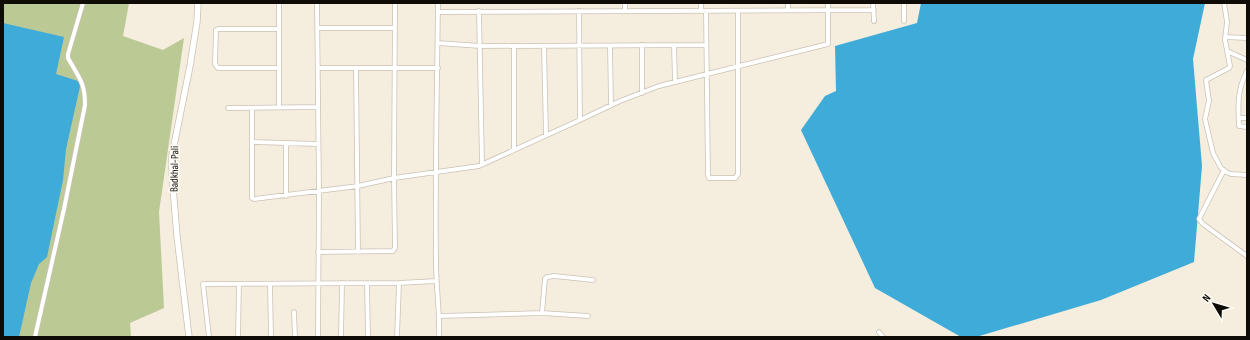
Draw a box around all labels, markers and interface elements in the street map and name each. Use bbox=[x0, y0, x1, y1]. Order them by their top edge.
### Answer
street label: Badkhal-Pali bbox=[168, 146, 181, 192]
north arrow bbox=[1194, 284, 1234, 324]
text: N bbox=[1200, 292, 1214, 304]

